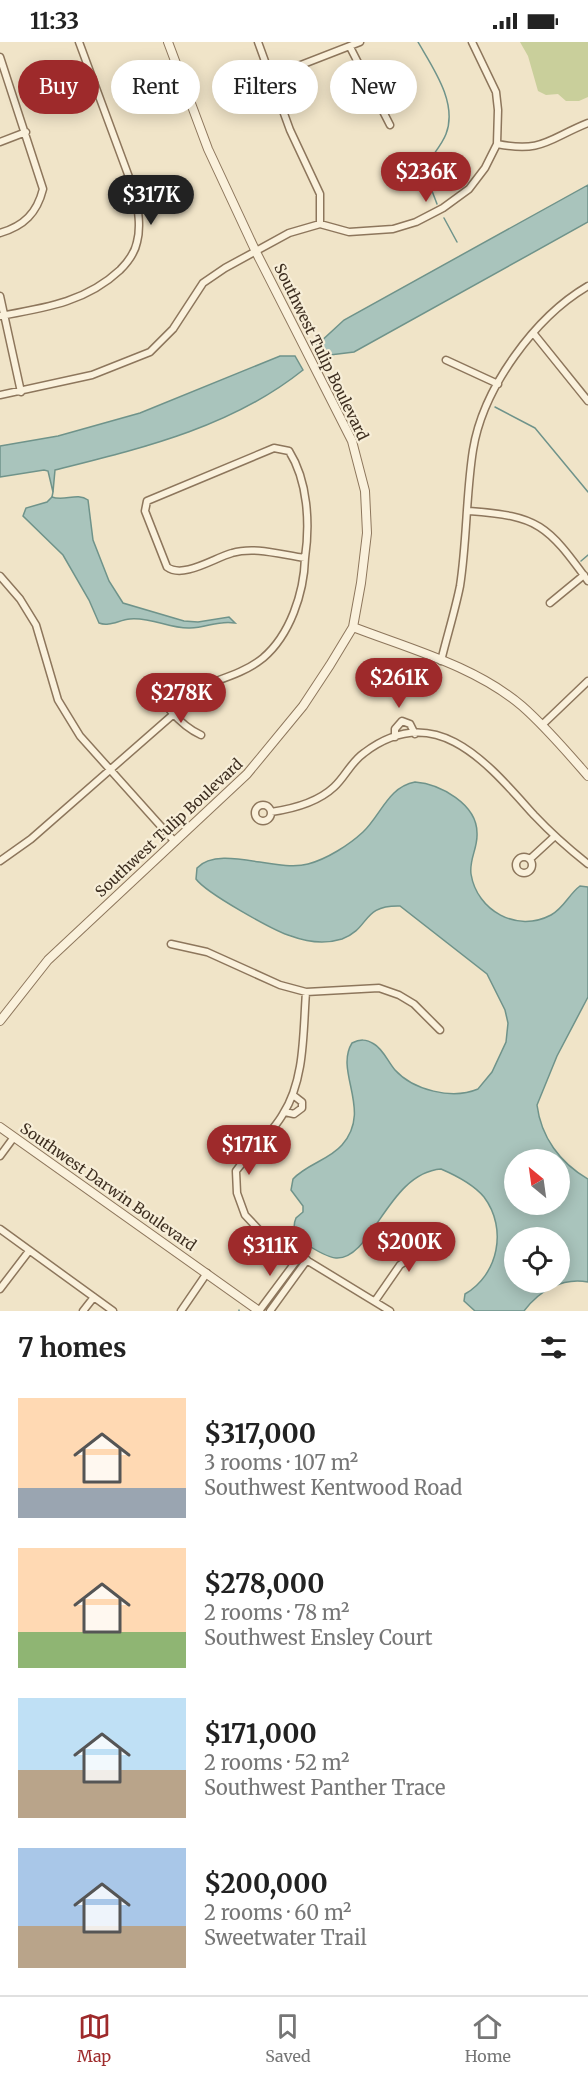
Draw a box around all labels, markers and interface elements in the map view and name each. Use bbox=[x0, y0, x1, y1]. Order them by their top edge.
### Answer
text: 11:33 bbox=[30, 7, 79, 35]
chip: Buy bbox=[18, 60, 99, 114]
chip: Rent bbox=[111, 60, 200, 114]
chip: Filters bbox=[212, 60, 318, 114]
chip: New bbox=[330, 60, 417, 114]
pin: $236K bbox=[384, 152, 468, 203]
text: $236K bbox=[395, 159, 457, 184]
pin: $317K bbox=[109, 175, 193, 226]
text: $317K bbox=[122, 182, 180, 207]
street label: Southwest Tulip Boulevard bbox=[270, 260, 373, 443]
pin: $261K bbox=[357, 658, 441, 709]
text: $261K bbox=[369, 665, 429, 690]
pin: $278K bbox=[139, 673, 223, 724]
text: $278K bbox=[150, 680, 212, 705]
street label: Southwest Tulip Boulevard bbox=[91, 754, 246, 901]
street label: Southwest Darwin Boulevard bbox=[17, 1118, 200, 1255]
pin: $171K bbox=[207, 1125, 291, 1176]
text: $171K bbox=[221, 1132, 277, 1157]
north arrow bbox=[504, 1149, 570, 1215]
map controls bbox=[504, 1149, 570, 1293]
pin: $200K bbox=[367, 1222, 451, 1273]
pin: $311K bbox=[228, 1226, 312, 1277]
button: locate bbox=[504, 1227, 570, 1293]
text: $200K bbox=[376, 1229, 442, 1254]
text: $311K bbox=[242, 1233, 298, 1258]
text: 7 homes bbox=[18, 1331, 126, 1364]
icon: filters bbox=[537, 1331, 570, 1364]
text: $317,000 bbox=[204, 1417, 316, 1450]
icon: home bbox=[66, 1422, 138, 1494]
text: 3 rooms · 107 m² bbox=[204, 1450, 358, 1475]
text: Southwest Kentwood Road bbox=[204, 1475, 462, 1500]
text: $278,000 bbox=[204, 1567, 324, 1600]
icon: home bbox=[66, 1572, 138, 1644]
text: 2 rooms · 78 m² bbox=[204, 1600, 349, 1625]
text: Southwest Ensley Court bbox=[204, 1625, 433, 1650]
text: $171,000 bbox=[204, 1717, 317, 1750]
icon: home bbox=[66, 1722, 138, 1794]
text: 2 rooms · 52 m² bbox=[204, 1750, 349, 1775]
text: Southwest Panther Trace bbox=[204, 1775, 445, 1800]
text: $200,000 bbox=[204, 1867, 328, 1900]
icon: home bbox=[66, 1872, 138, 1944]
text: 2 rooms · 60 m² bbox=[204, 1900, 351, 1925]
text: Sweetwater Trail bbox=[204, 1925, 367, 1950]
tab: Map bbox=[77, 2010, 111, 2066]
tab: Saved bbox=[265, 2010, 311, 2066]
tab: Home bbox=[465, 2010, 511, 2066]

